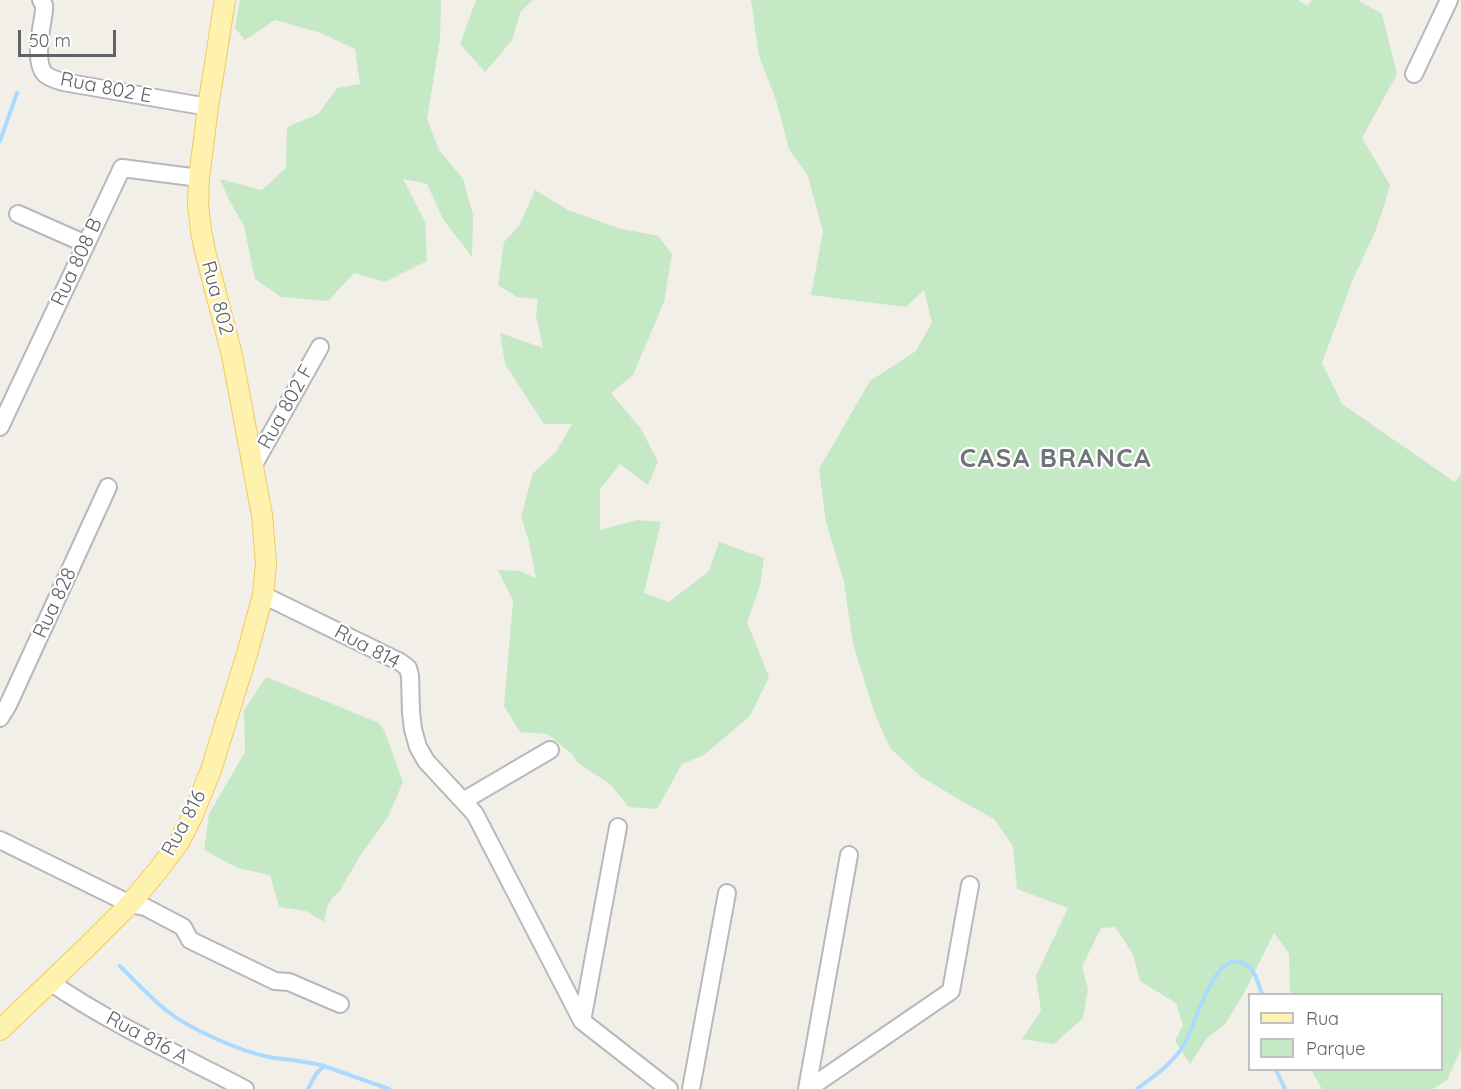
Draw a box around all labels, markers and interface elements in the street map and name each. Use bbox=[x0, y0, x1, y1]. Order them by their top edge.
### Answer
scale bar bbox=[21, 18, 118, 56]
text: 50 m bbox=[29, 29, 71, 52]
street label: Rua 802 E bbox=[58, 67, 154, 109]
street label: Rua 808 B bbox=[46, 214, 108, 310]
street label: Rua 802 bbox=[196, 258, 238, 338]
street label: Rua 802 F bbox=[253, 361, 319, 453]
district label: CASA BRANCA bbox=[960, 443, 1152, 475]
street label: Rua 828 bbox=[28, 564, 82, 642]
street label: Rua 814 bbox=[330, 620, 404, 674]
street label: Rua 816 bbox=[157, 786, 211, 860]
legend bbox=[1248, 993, 1443, 1071]
street label: Rua 816 A bbox=[102, 1006, 192, 1070]
text: Rua bbox=[1306, 1007, 1339, 1030]
text: Parque bbox=[1306, 1037, 1365, 1060]

